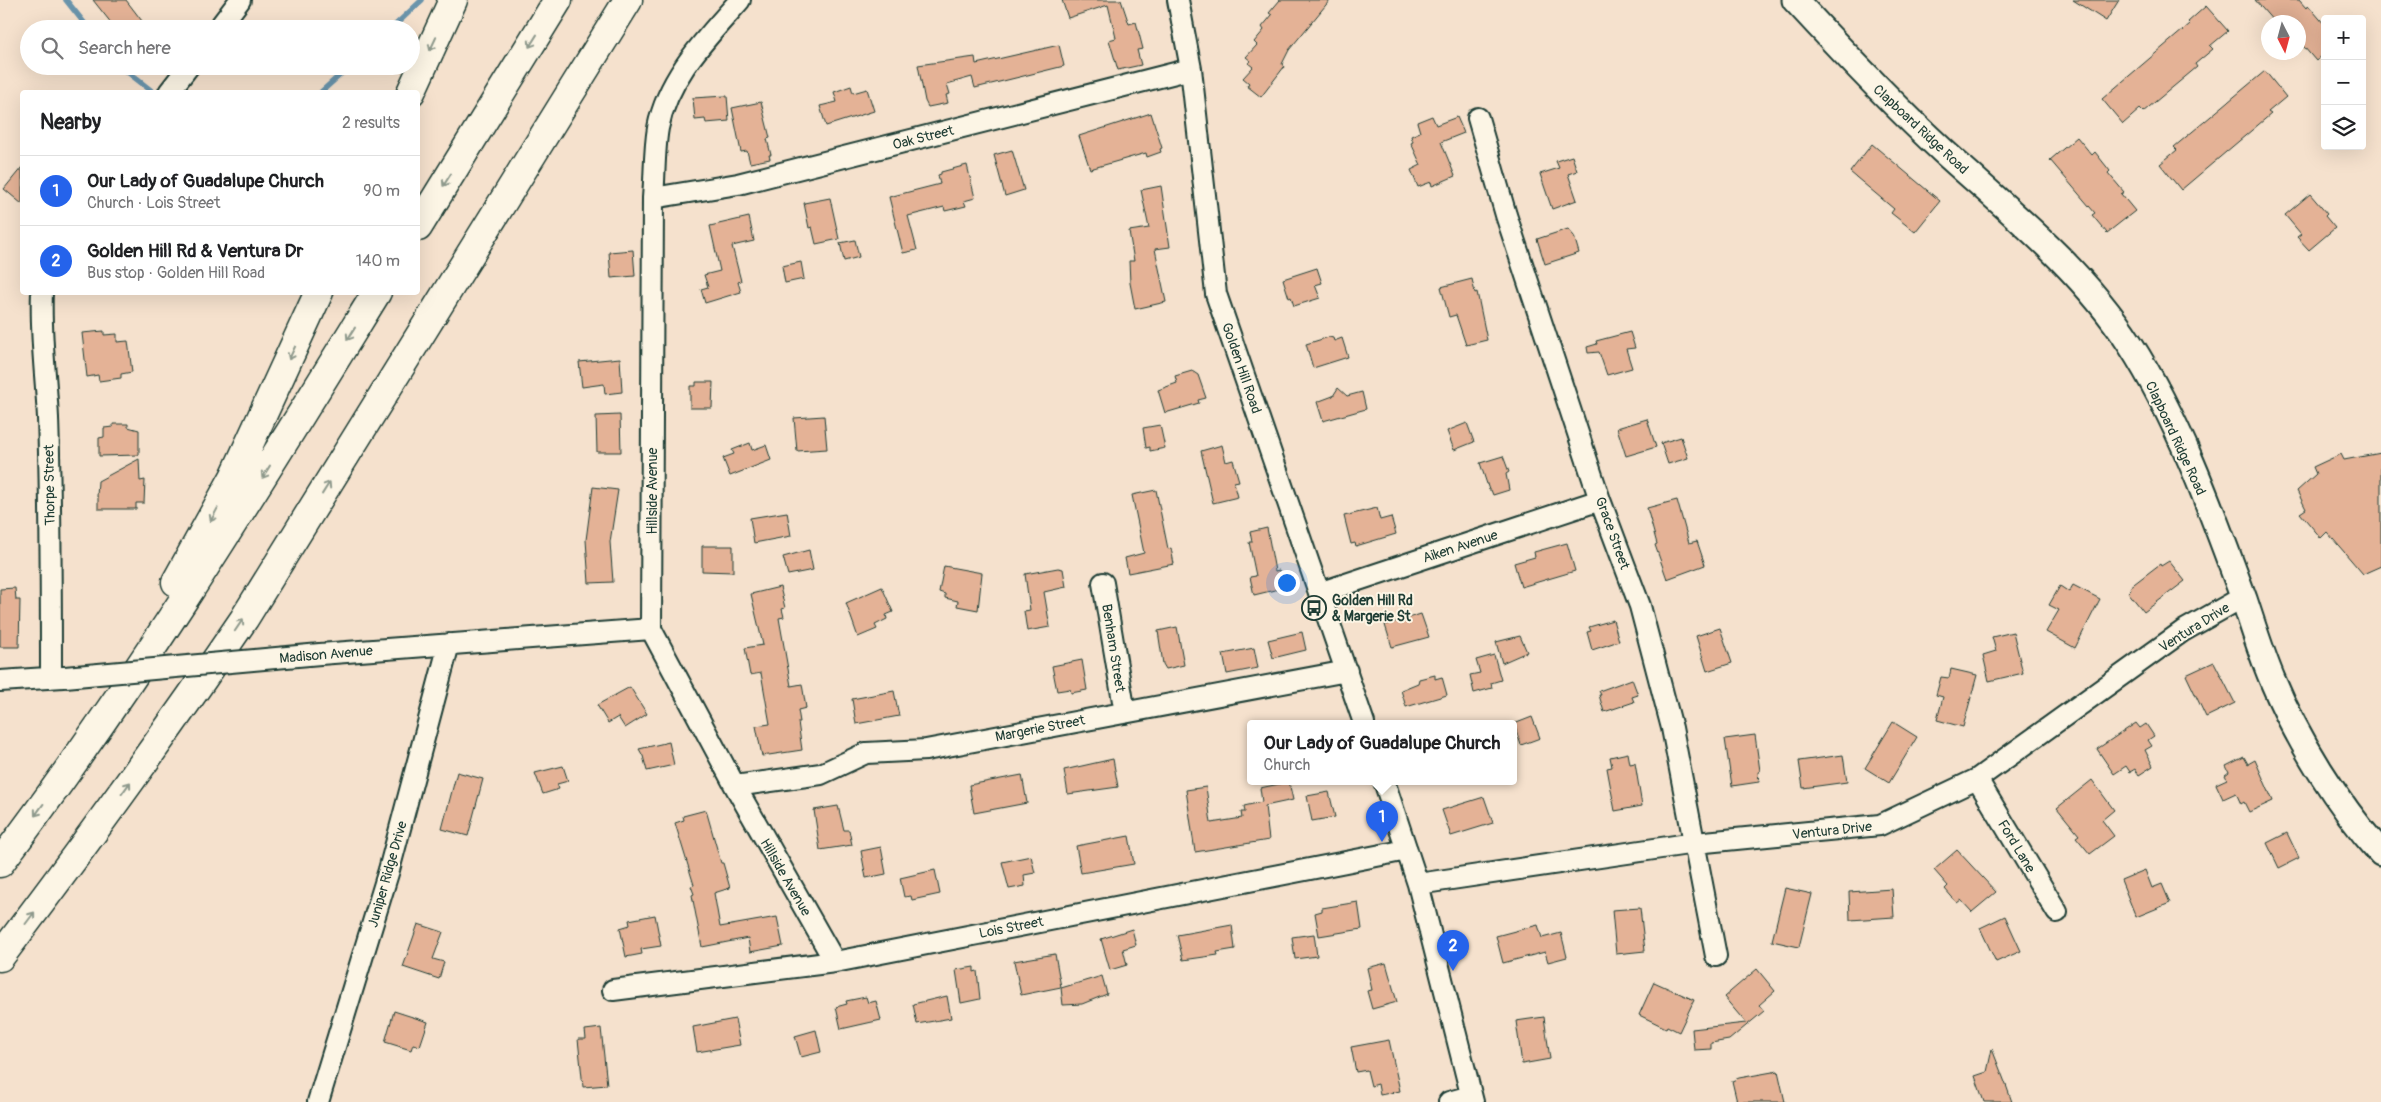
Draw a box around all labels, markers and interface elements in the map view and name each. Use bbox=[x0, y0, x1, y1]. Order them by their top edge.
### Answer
north arrow bbox=[2261, 15, 2306, 60]
map controls bbox=[2321, 15, 2366, 150]
button: + bbox=[2321, 15, 2366, 60]
search box bbox=[20, 20, 420, 75]
icon: search bbox=[38, 34, 66, 62]
one-way arrow bbox=[527, 34, 537, 48]
text: Search here bbox=[78, 36, 171, 60]
one-way arrow bbox=[427, 36, 437, 51]
button: − bbox=[2321, 60, 2366, 105]
street label: Clapboard Ridge Road bbox=[1870, 81, 1972, 178]
button: layers bbox=[2321, 105, 2366, 150]
text: Nearby bbox=[40, 109, 101, 136]
text: 2 results bbox=[342, 113, 400, 133]
street label: Oak Street bbox=[891, 122, 956, 153]
text: Our Lady of Guadalupe Church bbox=[87, 169, 324, 193]
one-way arrow bbox=[442, 172, 452, 186]
text: 1 bbox=[53, 181, 59, 201]
text: 90 m bbox=[363, 181, 400, 201]
text: Church · Lois Street bbox=[87, 193, 220, 213]
text: Golden Hill Rd & Ventura Dr bbox=[87, 239, 303, 263]
text: 2 bbox=[52, 251, 60, 271]
text: 140 m bbox=[356, 251, 400, 271]
text: Bus stop · Golden Hill Road bbox=[87, 263, 265, 283]
street label: Golden Hill Road bbox=[1218, 321, 1265, 416]
one-way arrow bbox=[346, 326, 356, 340]
one-way arrow bbox=[287, 345, 296, 360]
street label: Clapboard Ridge Road bbox=[2142, 378, 2209, 498]
street label: Thorpe Street bbox=[40, 444, 59, 526]
street label: Hillside Avenue bbox=[644, 448, 661, 534]
one-way arrow bbox=[260, 465, 271, 479]
one-way arrow bbox=[321, 482, 331, 496]
street label: Grace Street bbox=[1592, 495, 1634, 572]
one-way arrow bbox=[209, 507, 218, 522]
street label: Aiken Avenue bbox=[1420, 526, 1500, 567]
your location bbox=[1274, 570, 1300, 596]
place label: Golden Hill Rd & Margerie St bbox=[1332, 592, 1413, 625]
bus stop icon: Golden Hill Rd & Margerie St bbox=[1301, 595, 1327, 621]
street label: Ventura Drive bbox=[2156, 599, 2233, 656]
street label: Benham Street bbox=[1098, 603, 1129, 694]
one-way arrow bbox=[234, 619, 244, 633]
street label: Madison Avenue bbox=[279, 642, 373, 667]
street label: Margerie Street bbox=[994, 711, 1087, 746]
popup bbox=[1247, 720, 1517, 785]
text: Our Lady of Guadalupe Church bbox=[1264, 731, 1500, 755]
text: Church bbox=[1264, 755, 1310, 775]
one-way arrow bbox=[121, 782, 132, 795]
pin: 1 bbox=[1366, 801, 1398, 842]
one-way arrow bbox=[33, 803, 44, 816]
street label: Ford Lane bbox=[1994, 817, 2039, 876]
street label: Ventura Drive bbox=[1791, 818, 1873, 843]
street label: Juniper Ridge Drive bbox=[364, 819, 411, 929]
street label: Hillside Avenue bbox=[757, 835, 815, 919]
one-way arrow bbox=[24, 912, 35, 925]
street label: Lois Street bbox=[977, 913, 1045, 942]
pin: 2 bbox=[1437, 930, 1469, 971]

